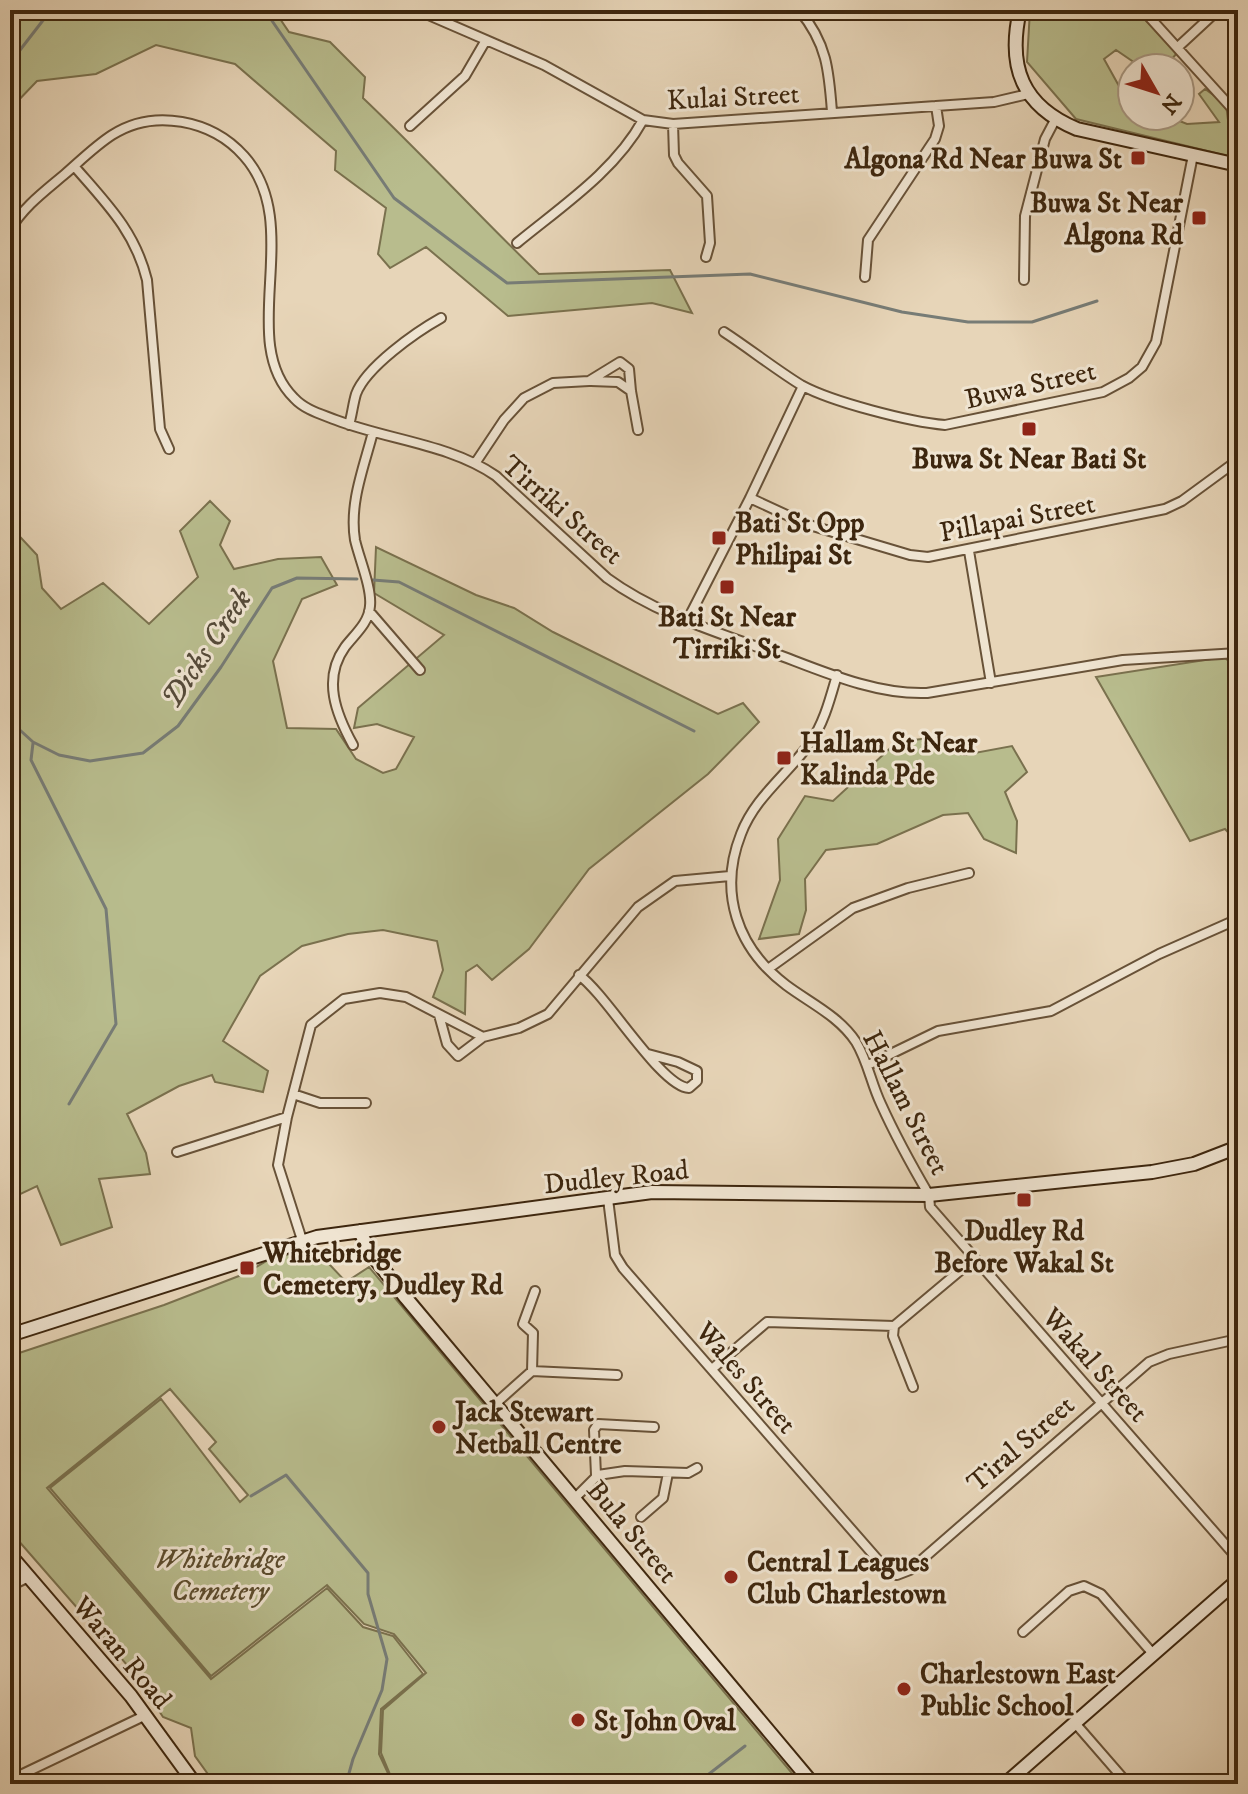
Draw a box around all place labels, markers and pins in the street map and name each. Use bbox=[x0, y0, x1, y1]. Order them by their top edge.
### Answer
place label: Algona Rd Near Buwa St bbox=[843, 142, 1122, 177]
marker: Algona Rd Near Buwa St bbox=[1129, 149, 1147, 167]
place label: Buwa St Near Algona Rd bbox=[1030, 186, 1184, 253]
marker: Buwa St Near Algona Rd bbox=[1190, 209, 1208, 227]
marker: Buwa St Near Bati St bbox=[1020, 420, 1038, 438]
place label: Buwa St Near Bati St bbox=[912, 442, 1146, 477]
place label: Bati St Opp Philipai St bbox=[735, 506, 864, 573]
marker: Bati St Opp Philipai St bbox=[710, 529, 728, 547]
marker: Bati St Near Tirriki St bbox=[718, 578, 736, 596]
place label: Bati St Near Tirriki St bbox=[658, 600, 796, 667]
place label: Hallam St Near Kalinda Pde bbox=[800, 726, 978, 793]
marker: Hallam St Near Kalinda Pde bbox=[775, 749, 793, 767]
marker: Dudley Rd Before Wakal St bbox=[1015, 1191, 1033, 1209]
place label: Dudley Rd Before Wakal St bbox=[934, 1214, 1114, 1281]
place label: Whitebridge Cemetery, Dudley Rd bbox=[262, 1236, 504, 1303]
marker: Whitebridge Cemetery, Dudley Rd bbox=[238, 1259, 256, 1277]
place label: Jack Stewart Netball Centre bbox=[452, 1395, 622, 1462]
marker: Jack Stewart Netball Centre bbox=[430, 1418, 448, 1436]
place label: Central Leagues Club Charlestown bbox=[747, 1545, 947, 1612]
marker: Central Leagues Club Charlestown bbox=[722, 1568, 740, 1586]
place label: Charlestown East Public School bbox=[920, 1657, 1116, 1724]
marker: Charlestown East Public School bbox=[895, 1680, 913, 1698]
place label: St John Oval bbox=[594, 1704, 736, 1739]
marker: St John Oval bbox=[569, 1711, 587, 1729]

